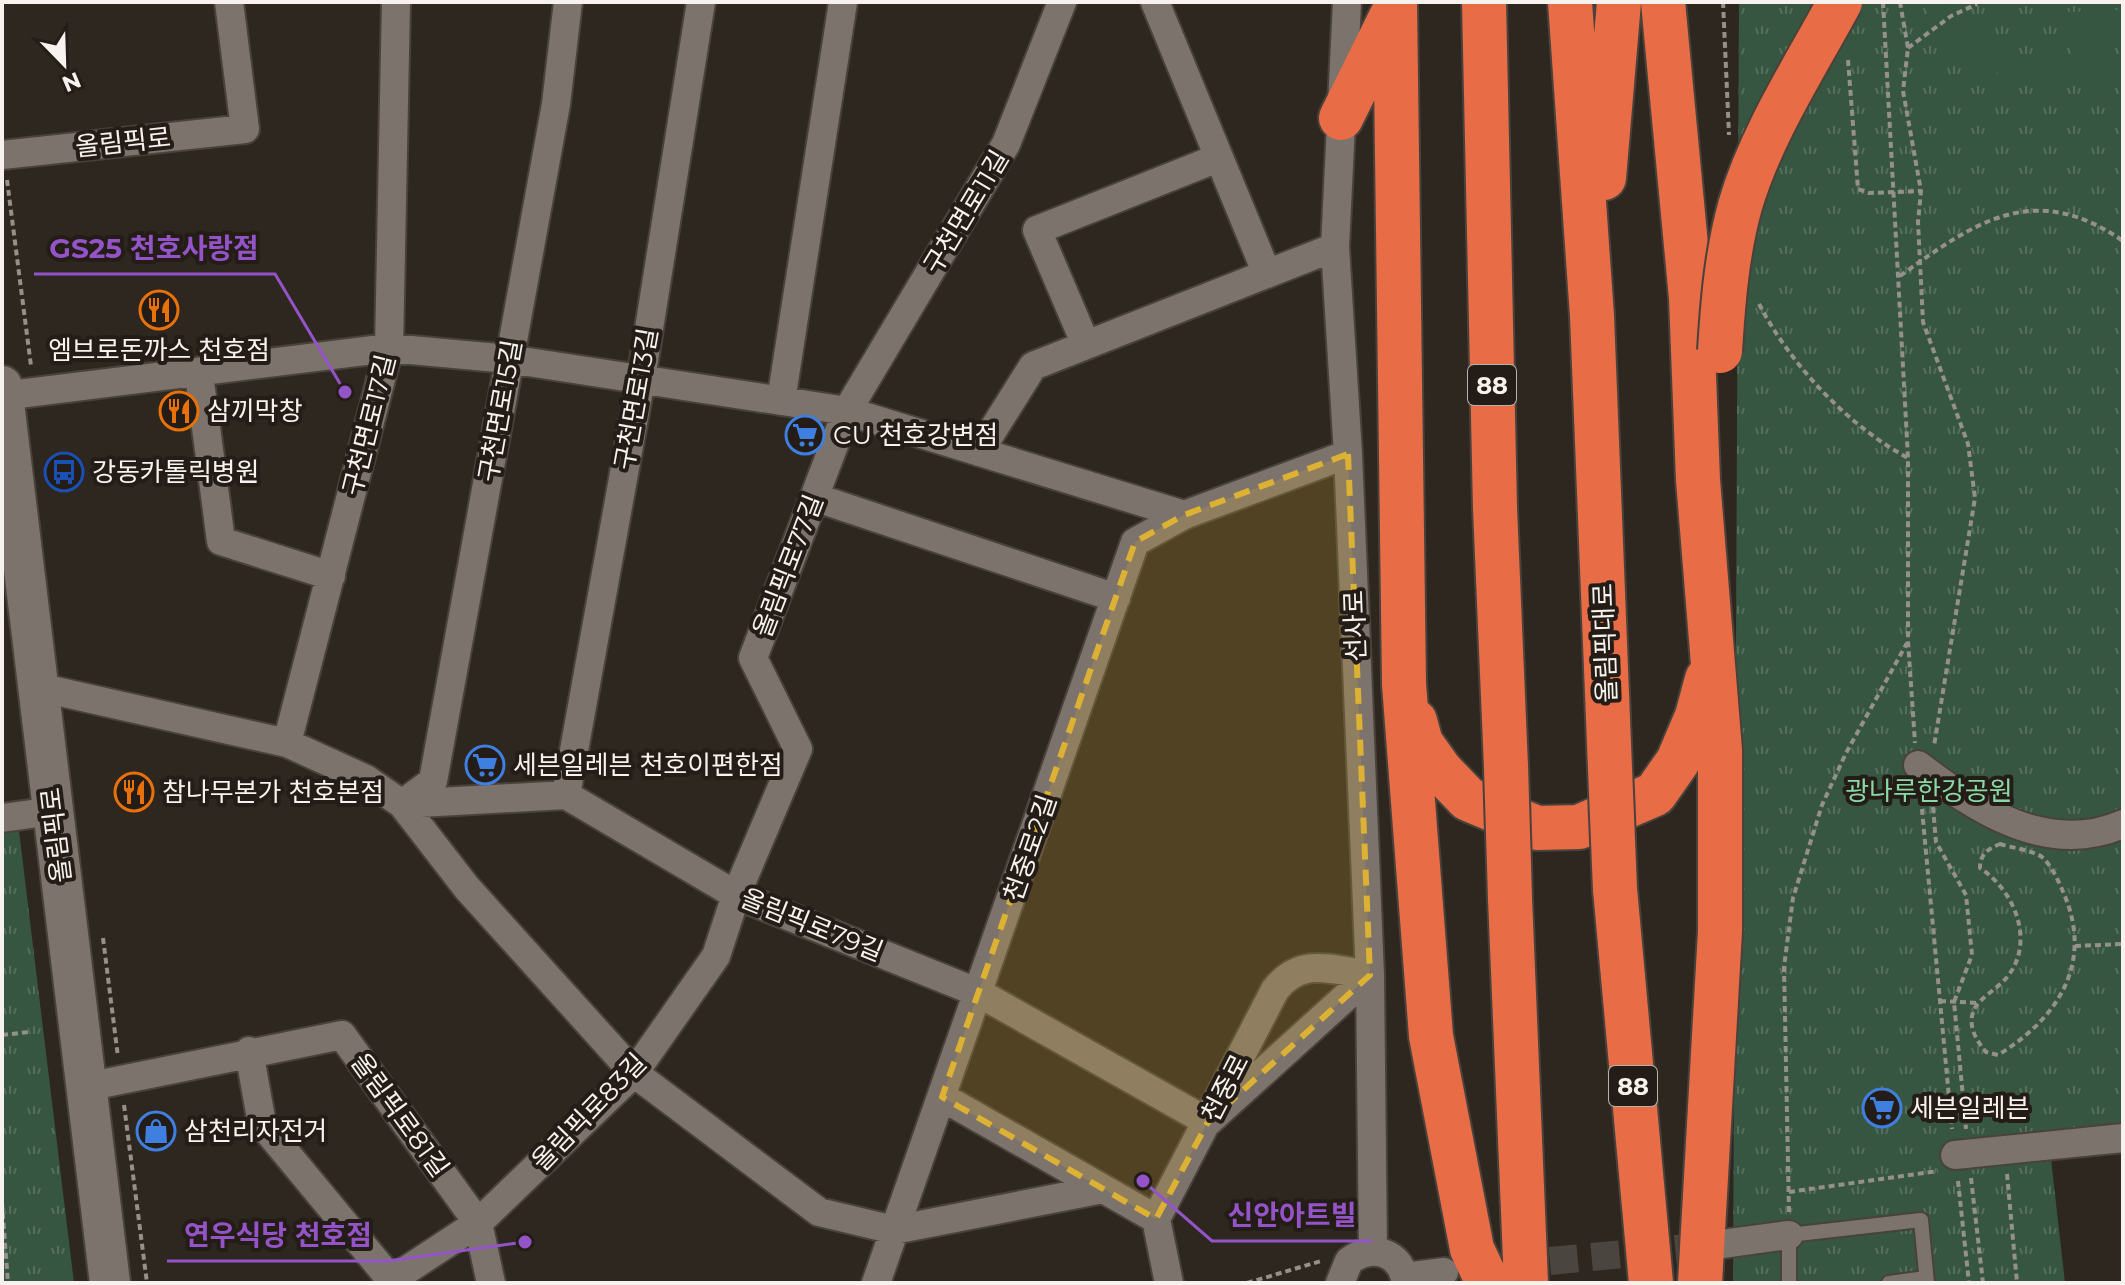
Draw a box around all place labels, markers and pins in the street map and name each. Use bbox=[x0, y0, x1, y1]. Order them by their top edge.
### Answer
callout: GS25 천호사랑점 bbox=[34, 222, 275, 274]
restaurant icon: 엠브로돈까스 천호점 bbox=[138, 289, 180, 331]
place label: 엠브로돈까스 천호점 bbox=[48, 334, 270, 366]
restaurant icon: 삼끼막창 bbox=[158, 390, 200, 432]
place label: 삼끼막창 bbox=[207, 395, 303, 427]
supermarket icon: CU 천호강변점 bbox=[784, 414, 826, 456]
place label: CU 천호강변점 bbox=[833, 419, 998, 451]
bus stop icon: 강동카톨릭병원 bbox=[43, 451, 85, 493]
place label: 강동카톨릭병원 bbox=[92, 456, 259, 488]
supermarket icon: 세븐일레븐 천호이편한점 bbox=[464, 744, 506, 786]
place label: 세븐일레븐 천호이편한점 bbox=[513, 749, 783, 781]
restaurant icon: 참나무본가 천호본점 bbox=[113, 771, 155, 813]
place label: 참나무본가 천호본점 bbox=[162, 776, 384, 808]
supermarket icon: 세븐일레븐 bbox=[1861, 1087, 1903, 1129]
place label: 세븐일레븐 bbox=[1910, 1092, 2030, 1124]
shop icon: 삼천리자전거 bbox=[135, 1110, 177, 1152]
place label: 삼천리자전거 bbox=[184, 1115, 328, 1147]
callout: 신안아트빌 bbox=[1212, 1189, 1372, 1241]
callout: 연우식당 천호점 bbox=[167, 1209, 388, 1261]

